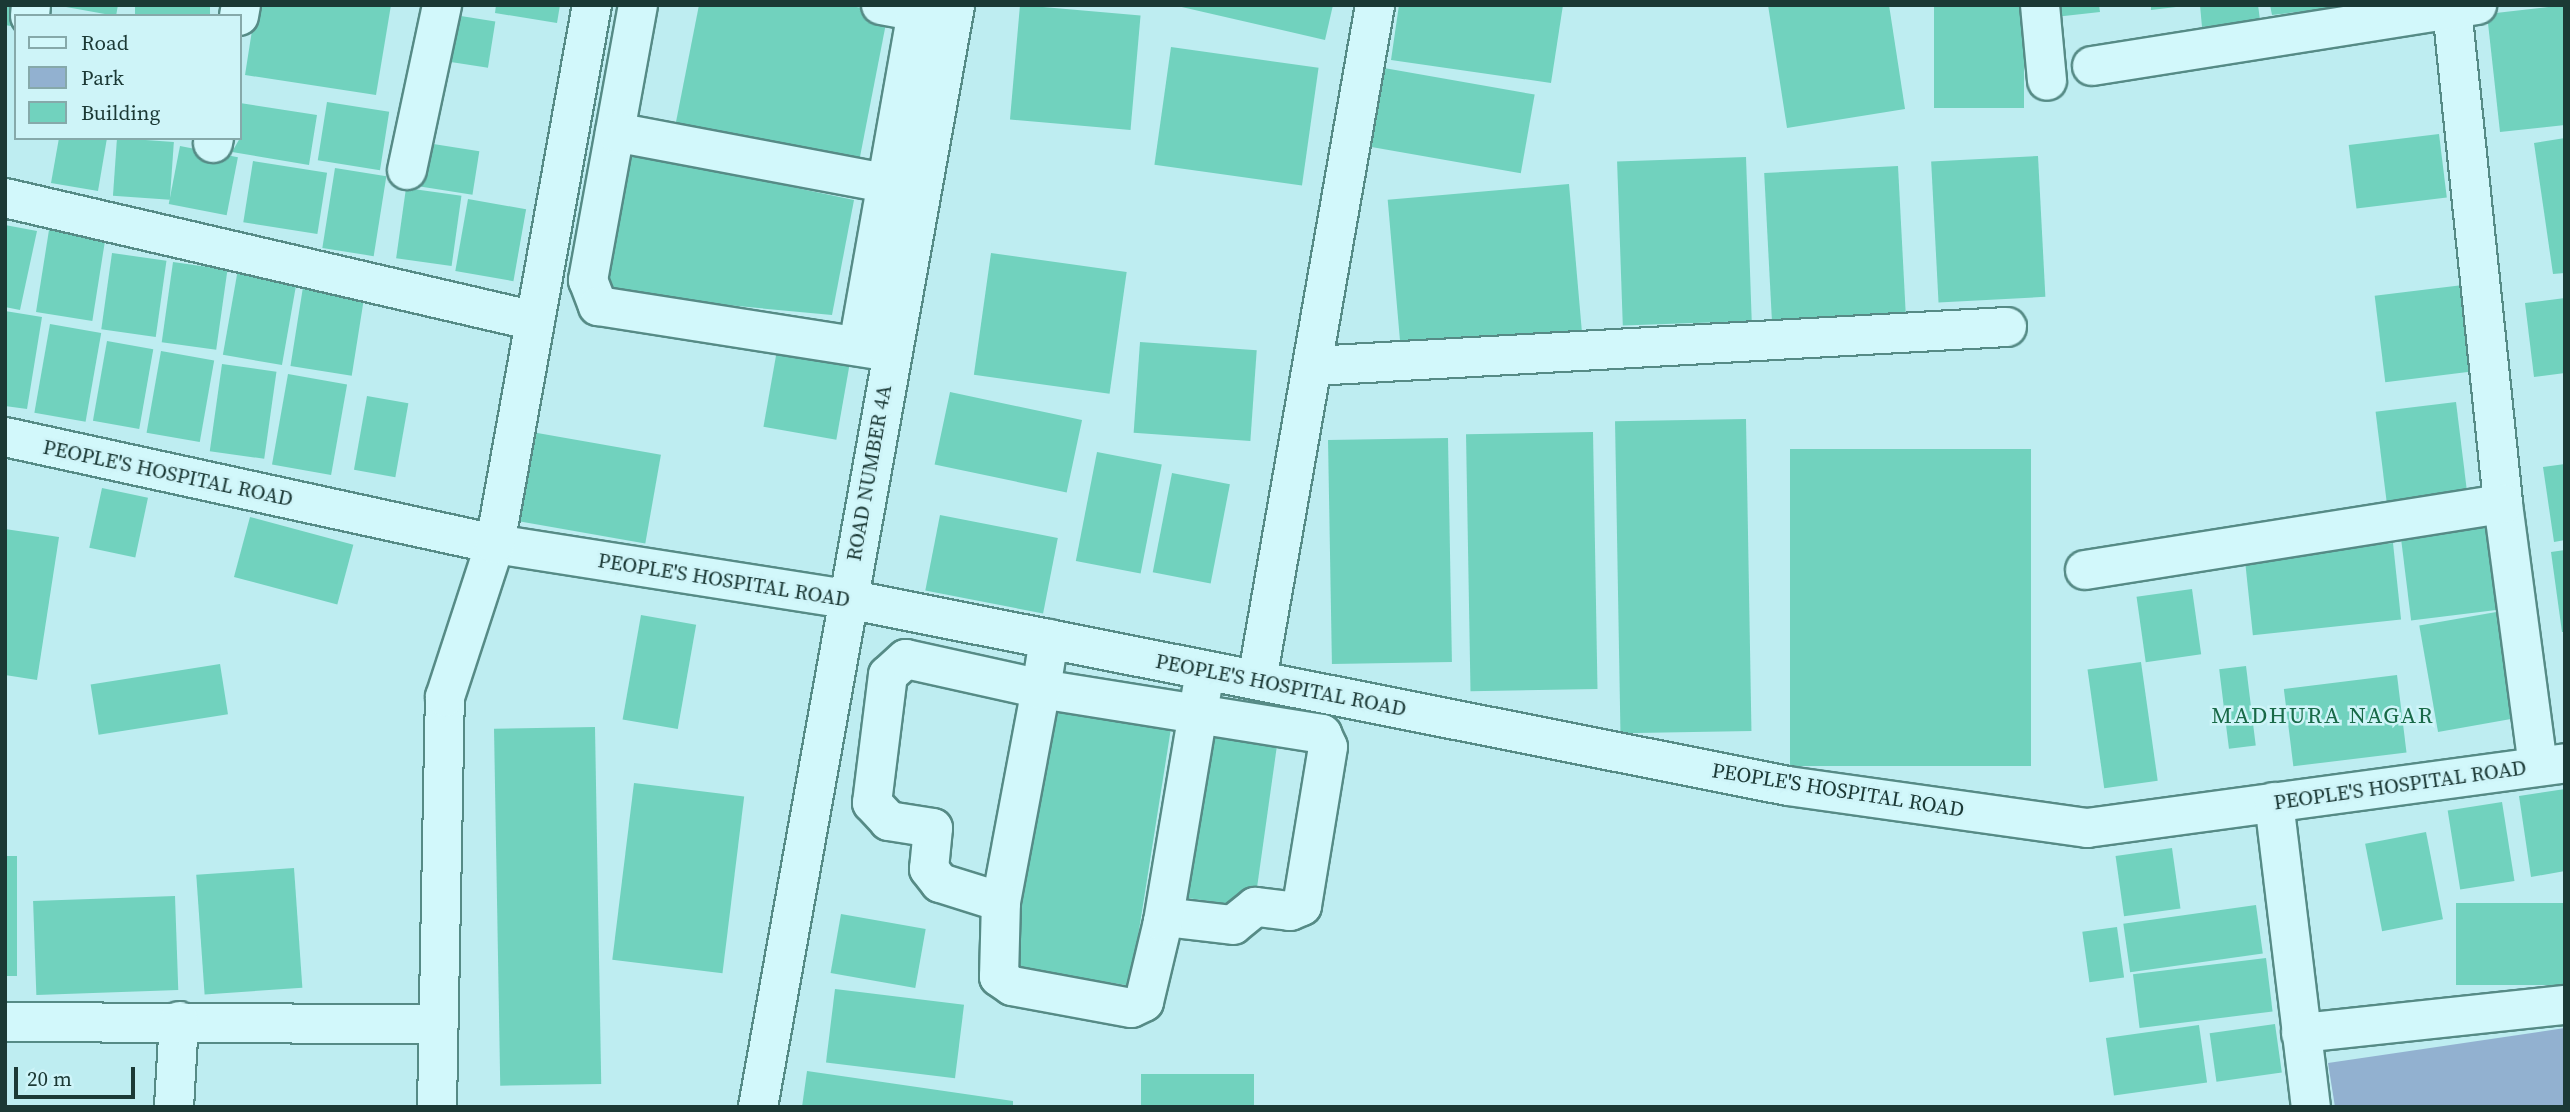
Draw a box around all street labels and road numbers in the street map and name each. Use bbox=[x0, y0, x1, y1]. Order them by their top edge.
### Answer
street label: ROAD NUMBER 4A bbox=[841, 383, 897, 563]
street label: PEOPLE'S HOSPITAL ROAD bbox=[41, 434, 295, 512]
street label: PEOPLE'S HOSPITAL ROAD bbox=[596, 548, 852, 612]
street label: PEOPLE'S HOSPITAL ROAD bbox=[1153, 648, 1409, 722]
street label: PEOPLE'S HOSPITAL ROAD bbox=[2272, 755, 2528, 815]
street label: PEOPLE'S HOSPITAL ROAD bbox=[1710, 758, 1966, 822]

